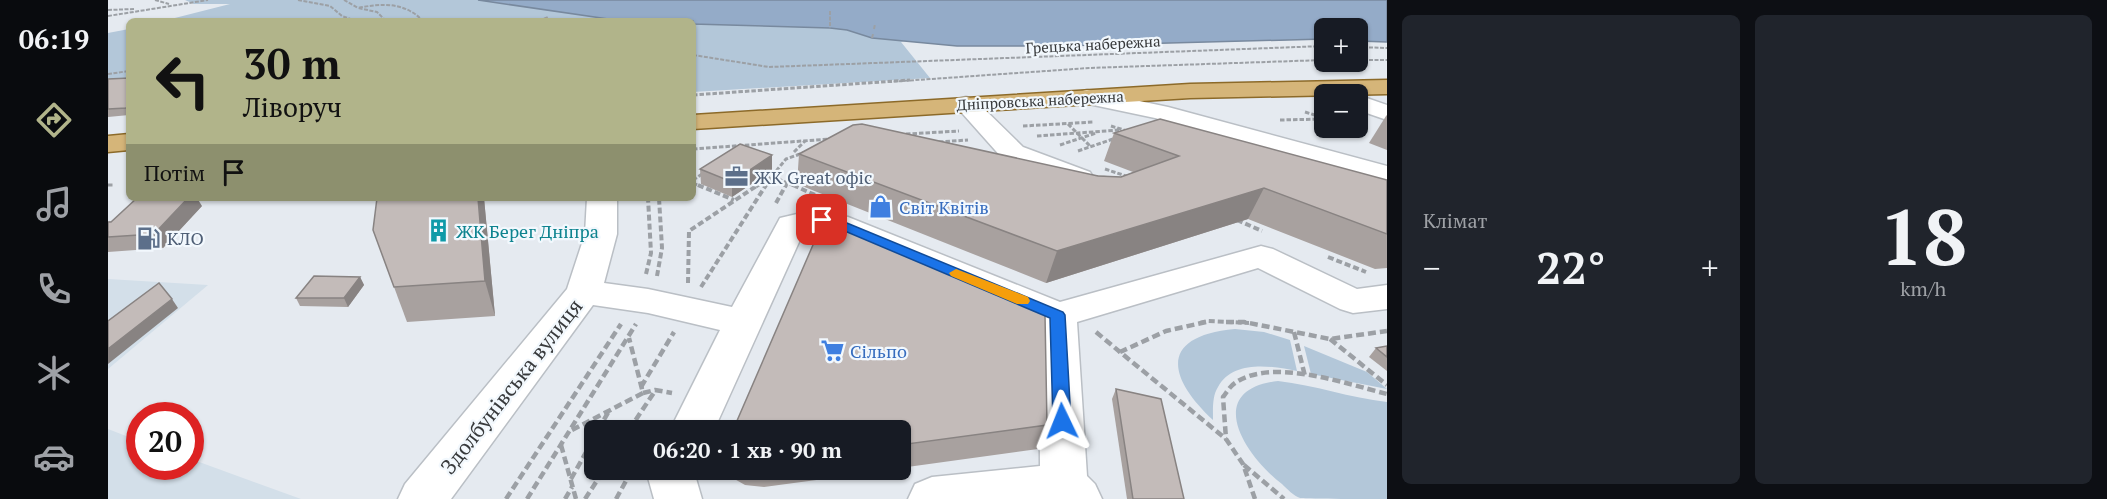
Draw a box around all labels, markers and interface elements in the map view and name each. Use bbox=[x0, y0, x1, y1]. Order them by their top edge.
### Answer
map controls bbox=[1314, 18, 1368, 138]
button: + bbox=[1314, 18, 1368, 72]
text: 06:19 bbox=[19, 21, 89, 57]
street label: Грецька набережна bbox=[1025, 30, 1161, 58]
text: 30 m bbox=[243, 35, 341, 91]
icon: left bbox=[144, 42, 222, 120]
button: − bbox=[1314, 84, 1368, 138]
street label: Дніпровська набережна bbox=[956, 86, 1125, 114]
text: Ліворуч bbox=[243, 89, 342, 125]
icon: directions bbox=[33, 99, 75, 141]
icon: arrive bbox=[217, 156, 250, 189]
text: Потім bbox=[144, 158, 205, 187]
office icon: ЖК Great офіс bbox=[723, 164, 749, 190]
place label: ЖК Great офіс bbox=[754, 165, 872, 189]
icon: music bbox=[33, 183, 75, 225]
text: 18 bbox=[1879, 184, 1967, 287]
pin bbox=[796, 194, 847, 245]
shop icon: Світ Квітів bbox=[868, 194, 894, 220]
place label: Світ Квітів bbox=[899, 195, 989, 219]
icon: arrive bbox=[805, 203, 838, 236]
text: Клімат bbox=[1423, 207, 1488, 234]
building icon: ЖК Берег Дніпра bbox=[425, 218, 451, 244]
place label: ЖК Берег Дніпра bbox=[456, 219, 599, 243]
fuel station icon: КЛО bbox=[136, 225, 162, 251]
place label: КЛО bbox=[167, 226, 204, 250]
text: 22° bbox=[1536, 237, 1605, 297]
text: − bbox=[1423, 246, 1441, 289]
text: + bbox=[1701, 246, 1719, 289]
icon: phone bbox=[33, 268, 75, 310]
text: km/h bbox=[1900, 275, 1946, 302]
street label: Здолбунівська вулиця bbox=[434, 293, 588, 479]
supermarket icon: Сільпо bbox=[819, 338, 845, 364]
place label: Сільпо bbox=[850, 339, 907, 363]
icon: climate bbox=[33, 352, 75, 394]
position arrow bbox=[1030, 389, 1094, 453]
speed limit sign: 20 bbox=[126, 402, 204, 480]
text: 06:20 · 1 хв · 90 m bbox=[653, 435, 842, 464]
icon: car bbox=[33, 436, 75, 478]

